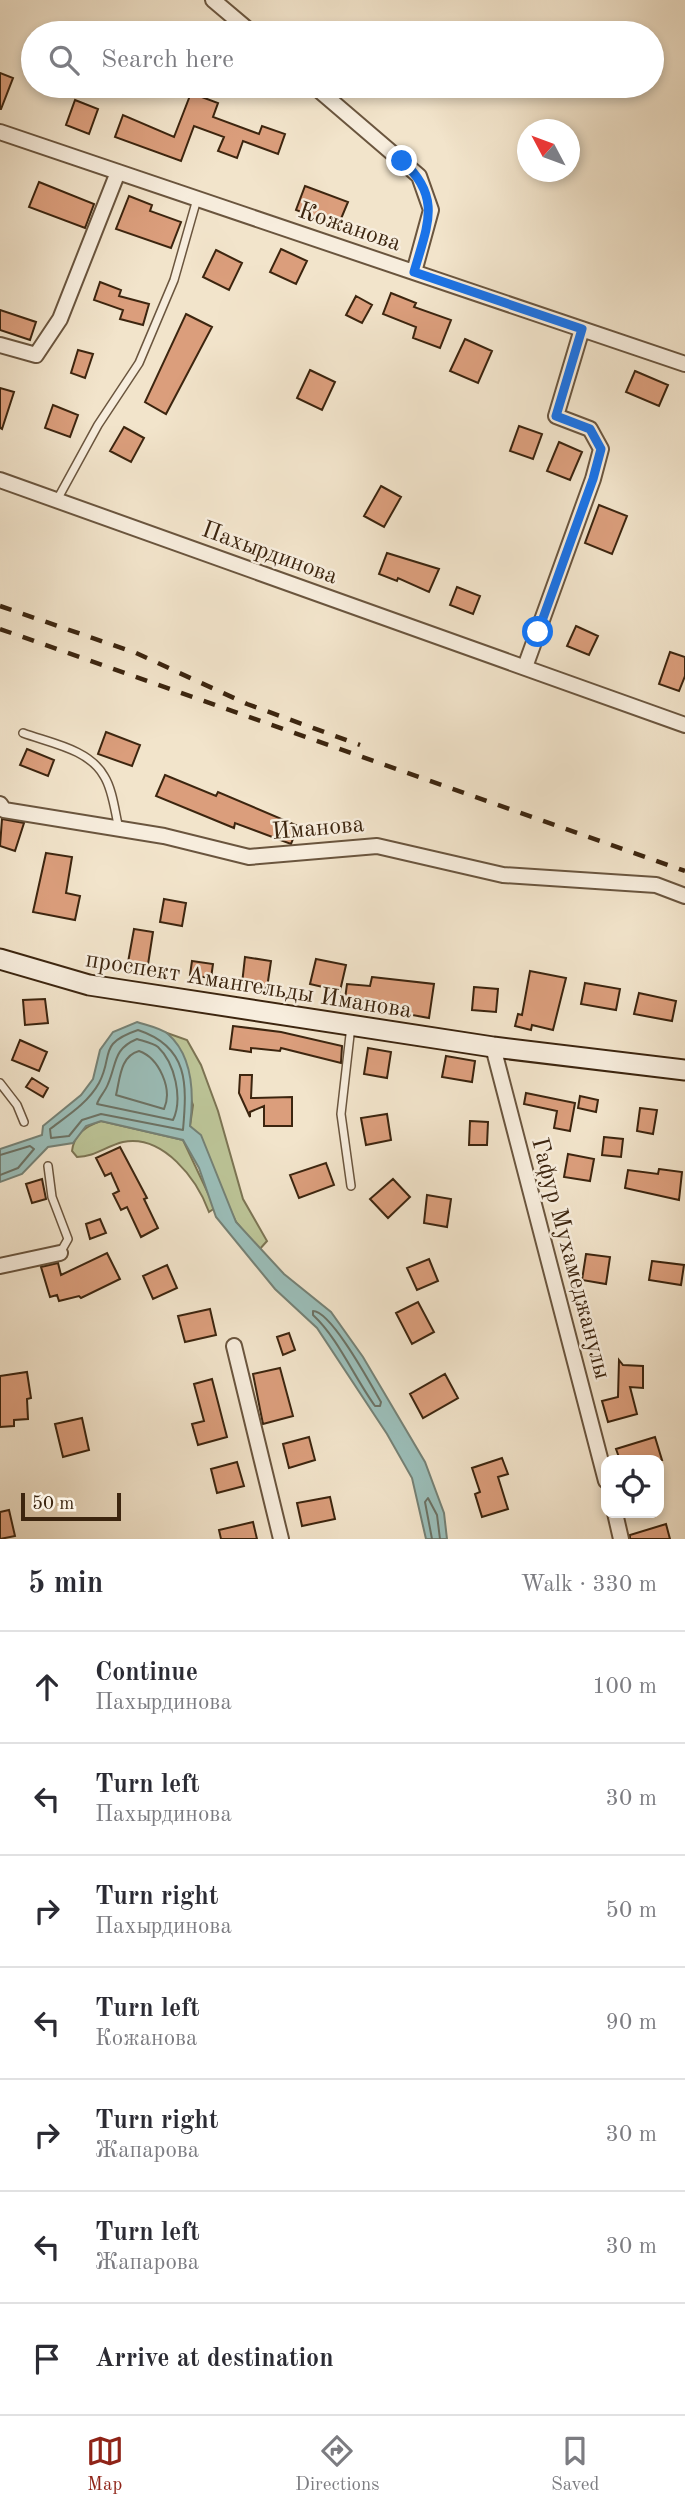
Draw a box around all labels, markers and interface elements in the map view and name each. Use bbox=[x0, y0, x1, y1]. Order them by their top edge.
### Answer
search box bbox=[21, 21, 664, 98]
icon: search bbox=[45, 41, 83, 79]
text: Search here bbox=[101, 47, 234, 73]
north arrow bbox=[517, 119, 580, 182]
route end bbox=[386, 145, 417, 176]
street label: Кожанова bbox=[295, 199, 404, 257]
street label: Пахырдинова bbox=[198, 518, 341, 590]
route start bbox=[522, 616, 553, 647]
street label: Иманова bbox=[271, 813, 365, 845]
street label: проспект Амангельды Иманова bbox=[84, 948, 414, 1024]
street label: Гафур Мухамеджанулы bbox=[526, 1135, 614, 1382]
map controls bbox=[601, 1455, 664, 1518]
button: locate bbox=[601, 1455, 664, 1518]
scale bar bbox=[21, 1490, 121, 1522]
text: 50 m bbox=[32, 1495, 74, 1514]
text: 5 min bbox=[28, 1569, 103, 1599]
text: Walk · 330 m bbox=[521, 1573, 657, 1596]
text: Continue bbox=[95, 1660, 198, 1686]
icon: ahead bbox=[28, 1668, 66, 1706]
text: 100 m bbox=[592, 1675, 657, 1698]
text: Пахырдинова bbox=[95, 1691, 232, 1714]
text: Turn left bbox=[95, 1772, 200, 1798]
icon: left bbox=[28, 1780, 66, 1818]
text: 30 m bbox=[606, 1787, 657, 1810]
text: Пахырдинова bbox=[95, 1803, 232, 1826]
text: Turn right bbox=[95, 1884, 218, 1910]
icon: right bbox=[28, 1892, 66, 1930]
text: 50 m bbox=[606, 1899, 657, 1922]
text: Пахырдинова bbox=[95, 1915, 232, 1938]
text: Turn left bbox=[95, 1996, 200, 2022]
icon: left bbox=[28, 2004, 66, 2042]
text: 90 m bbox=[606, 2011, 657, 2034]
text: Кожанова bbox=[95, 2027, 197, 2050]
text: Turn right bbox=[95, 2108, 218, 2134]
icon: right bbox=[28, 2116, 66, 2154]
text: 30 m bbox=[606, 2123, 657, 2146]
text: Жапарова bbox=[95, 2139, 199, 2162]
text: Turn left bbox=[95, 2220, 200, 2246]
icon: left bbox=[28, 2228, 66, 2266]
text: 30 m bbox=[606, 2235, 657, 2258]
text: Жапарова bbox=[95, 2251, 199, 2274]
icon: arrive bbox=[28, 2340, 66, 2378]
text: Arrive at destination bbox=[95, 2346, 334, 2372]
tab: Map bbox=[86, 2432, 124, 2497]
tab: Directions bbox=[295, 2432, 380, 2497]
tab: Saved bbox=[551, 2432, 599, 2497]

